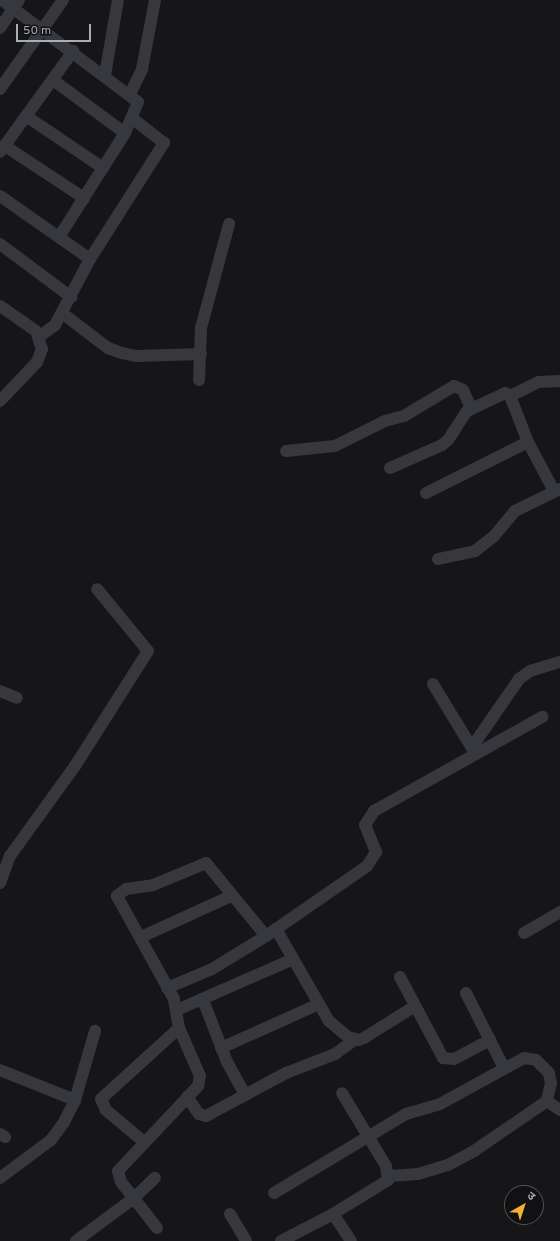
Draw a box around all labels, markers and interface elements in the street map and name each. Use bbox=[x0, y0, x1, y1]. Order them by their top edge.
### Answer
scale bar bbox=[18, 16, 93, 42]
text: 50 m bbox=[23, 23, 51, 39]
north arrow bbox=[504, 1185, 544, 1225]
text: उ bbox=[524, 1189, 538, 1204]

